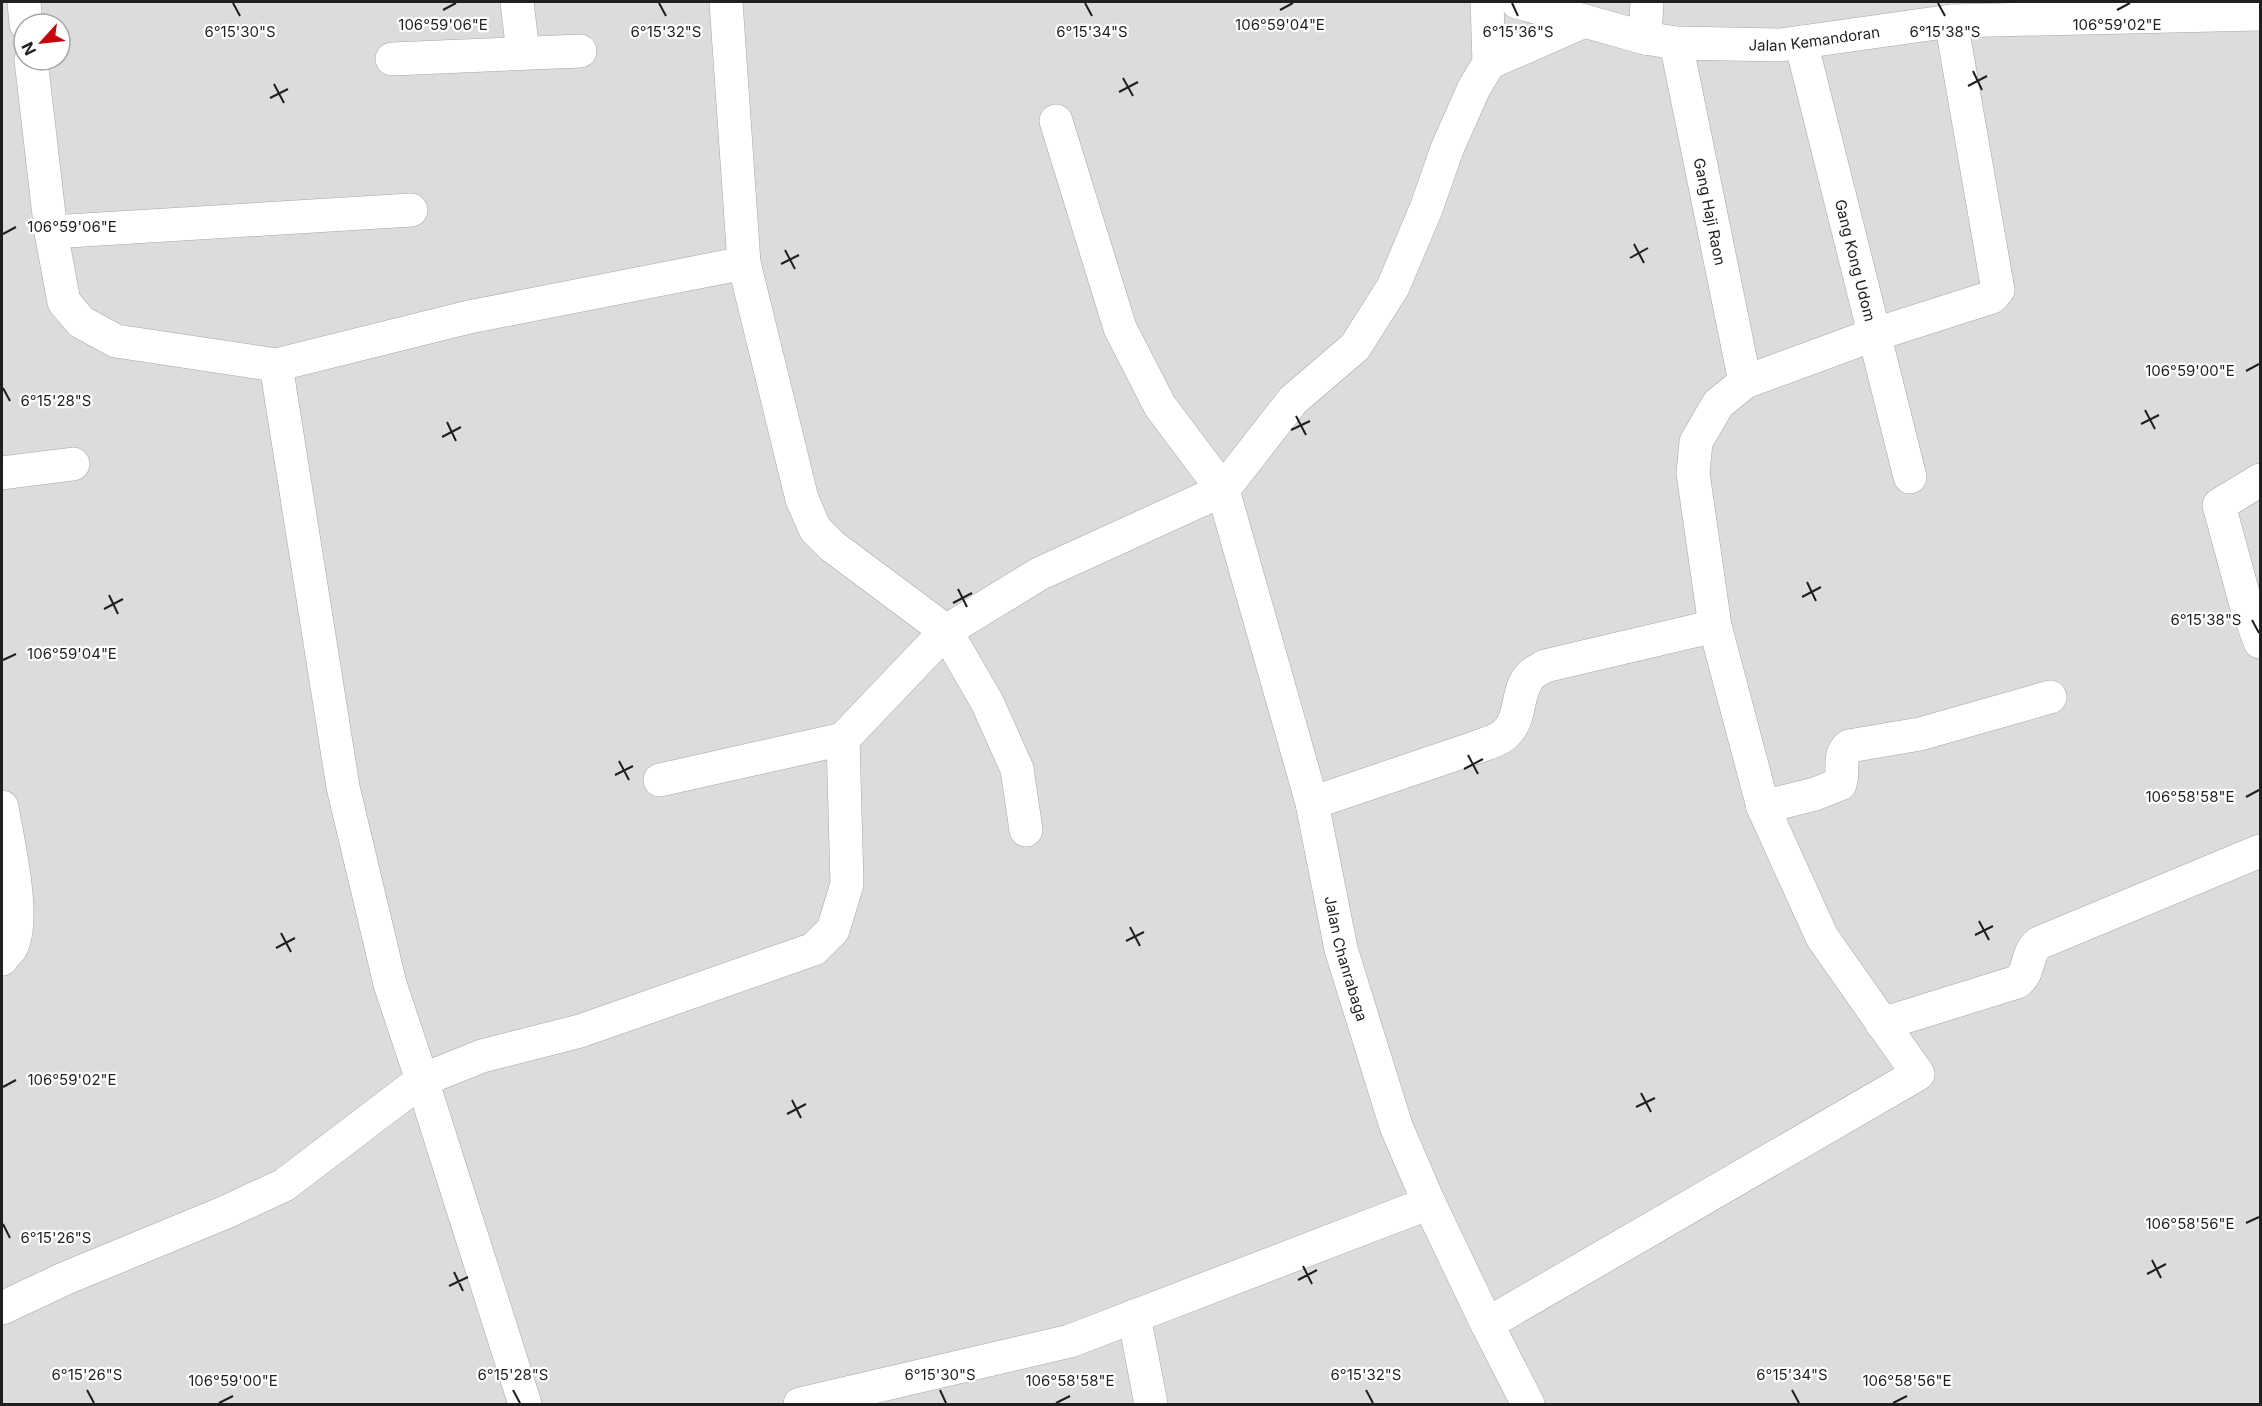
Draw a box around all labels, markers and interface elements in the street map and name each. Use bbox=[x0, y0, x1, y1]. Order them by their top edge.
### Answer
north arrow bbox=[12, 12, 72, 72]
text: 106°59'06"E bbox=[398, 15, 488, 34]
text: 106°59'04"E bbox=[1235, 15, 1325, 34]
text: 106°59'02"E bbox=[2072, 15, 2162, 34]
text: 6°15'30"S bbox=[204, 22, 276, 41]
text: 6°15'32"S bbox=[631, 22, 701, 41]
text: 6°15'34"S bbox=[1056, 22, 1128, 41]
text: 6°15'36"S bbox=[1482, 22, 1554, 41]
street label: Jalan Kemandoran bbox=[1748, 22, 1881, 55]
text: 6°15'38"S bbox=[1909, 22, 1981, 41]
text: N bbox=[17, 39, 40, 59]
street label: Gang Haji Raon bbox=[1690, 156, 1730, 267]
street label: Gang Kong Udom bbox=[1831, 197, 1880, 323]
text: 106°59'06"E bbox=[27, 217, 117, 236]
text: 106°59'00"E bbox=[2145, 361, 2235, 380]
text: 6°15'28"S bbox=[21, 391, 91, 410]
text: 6°15'38"S bbox=[2170, 610, 2242, 629]
text: 106°59'04"E bbox=[27, 644, 117, 663]
text: 106°58'58"E bbox=[2146, 787, 2235, 806]
street label: Jalan Chanrabaga bbox=[1321, 894, 1372, 1023]
text: 106°59'02"E bbox=[27, 1070, 117, 1089]
text: 106°58'56"E bbox=[2145, 1214, 2235, 1233]
text: 6°15'26"S bbox=[21, 1228, 91, 1247]
text: 6°15'26"S bbox=[52, 1365, 122, 1384]
text: 6°15'28"S bbox=[478, 1365, 548, 1384]
text: 6°15'30"S bbox=[904, 1365, 976, 1384]
text: 6°15'32"S bbox=[1331, 1365, 1401, 1384]
text: 6°15'34"S bbox=[1756, 1365, 1828, 1384]
text: 106°59'00"E bbox=[188, 1371, 278, 1390]
text: 106°58'58"E bbox=[1026, 1371, 1115, 1390]
text: 106°58'56"E bbox=[1862, 1371, 1952, 1390]

